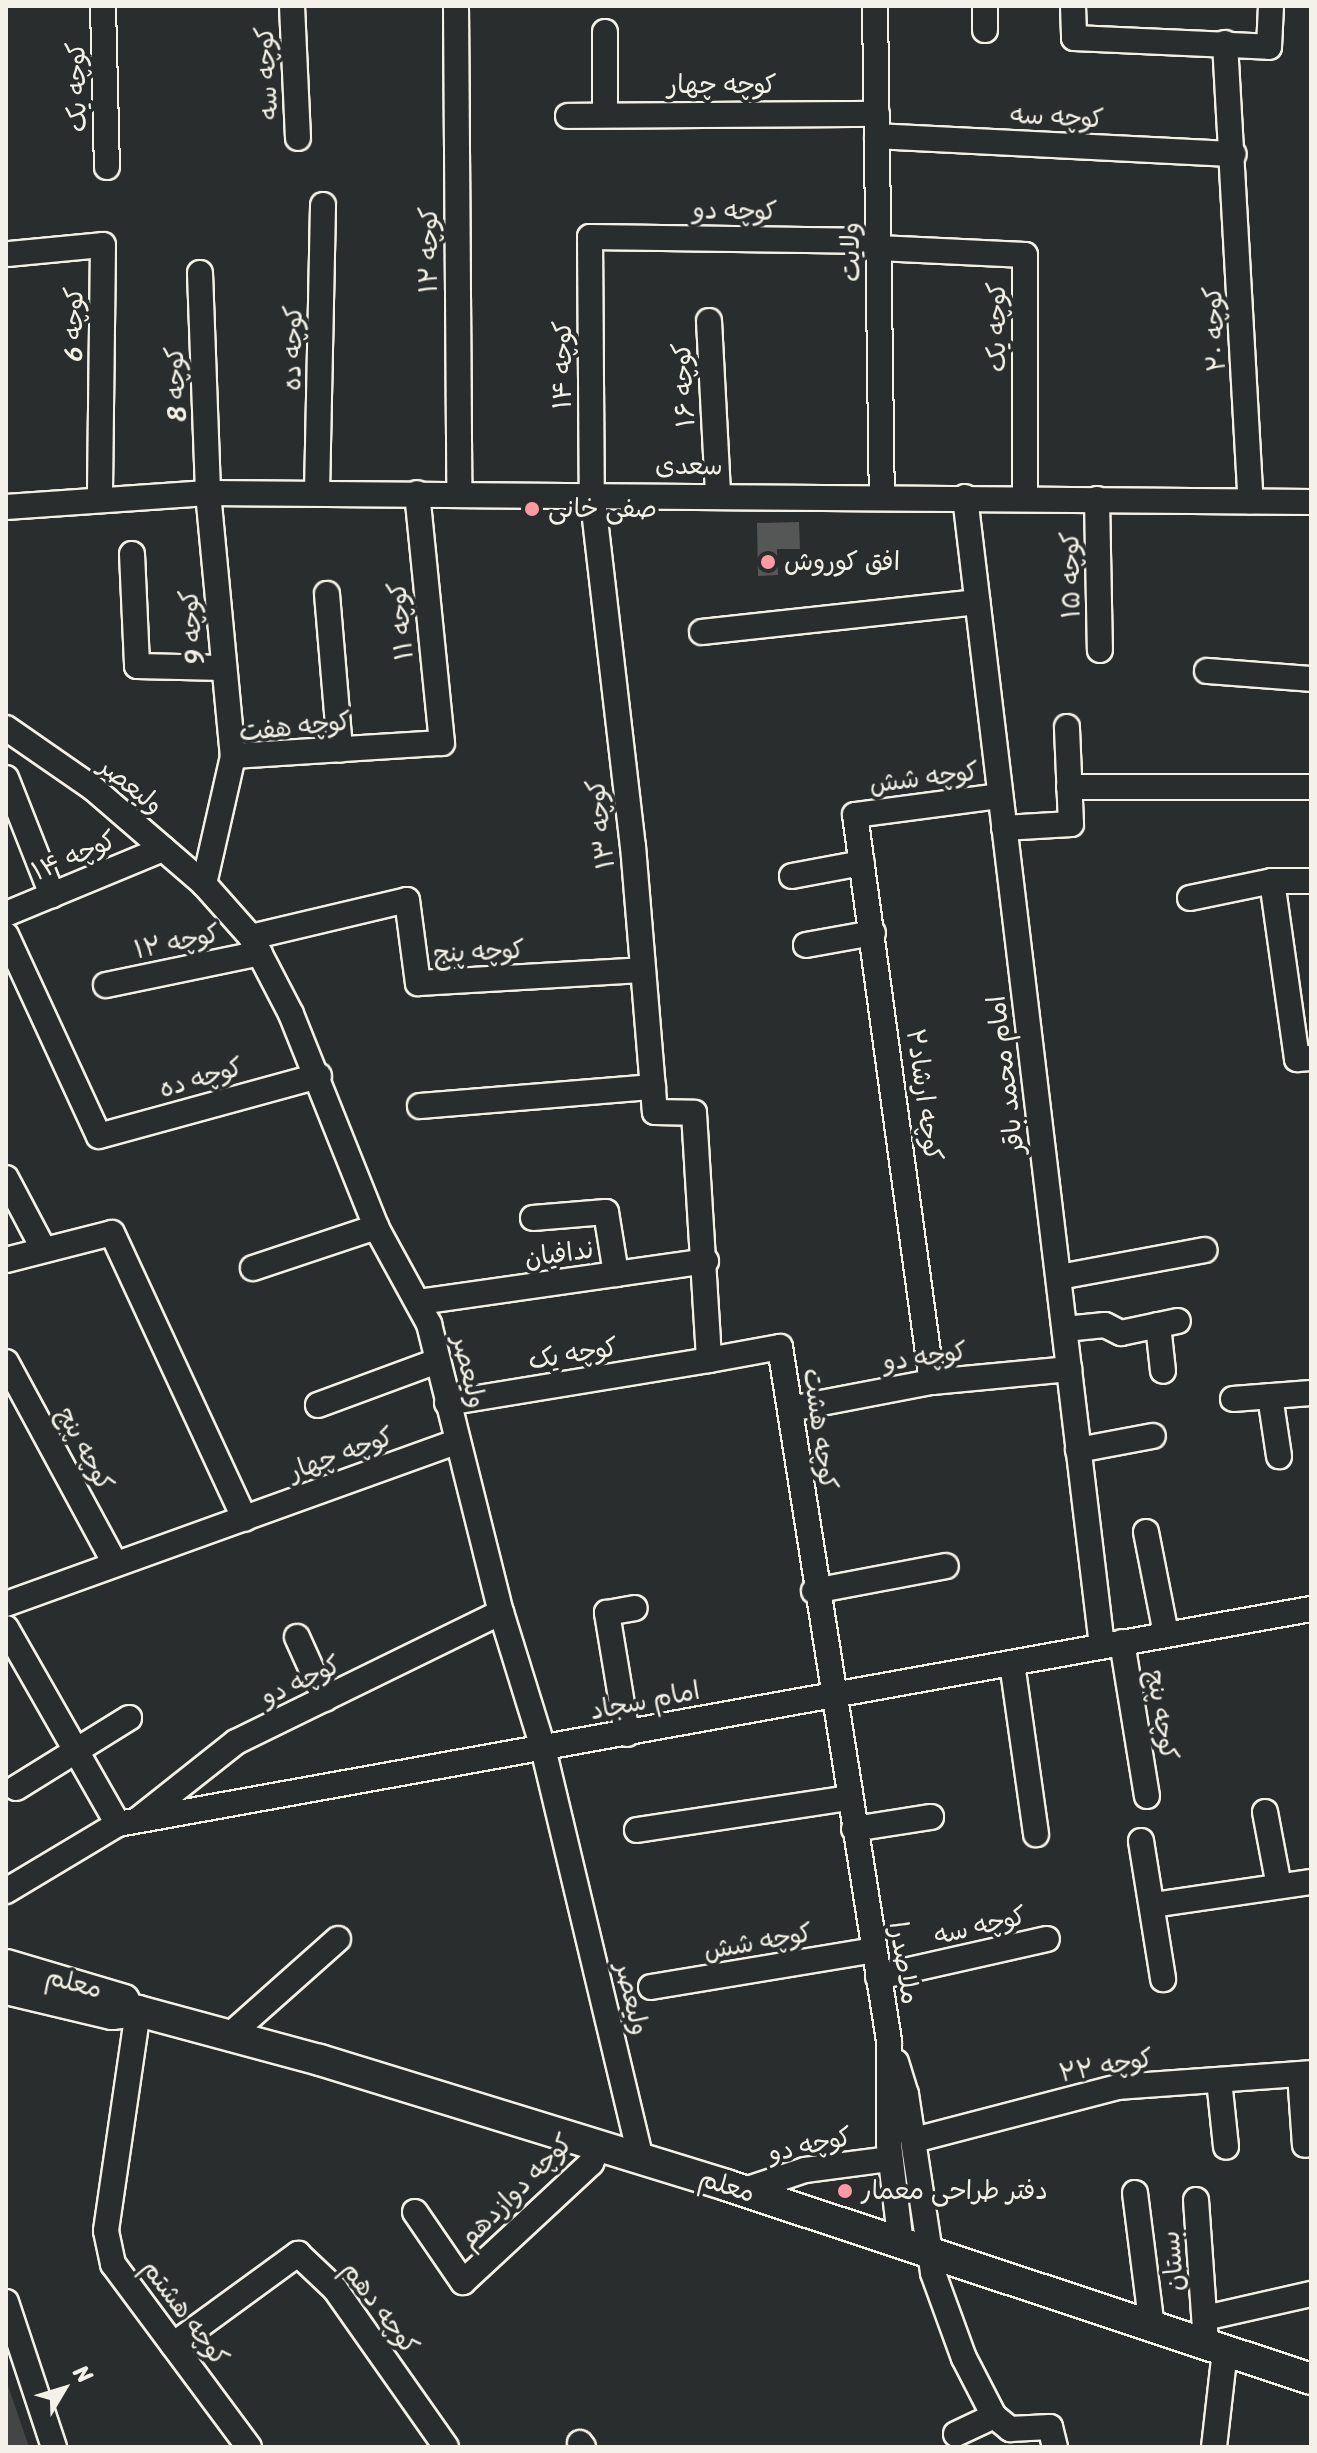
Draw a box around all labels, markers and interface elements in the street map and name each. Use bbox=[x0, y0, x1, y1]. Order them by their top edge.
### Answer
street label: کوچه سه bbox=[249, 25, 285, 121]
street label: کوچه یک bbox=[61, 42, 93, 132]
street label: کوچه چهار bbox=[667, 69, 777, 101]
street label: کوچه سه bbox=[1009, 99, 1105, 135]
street label: کوچه دو bbox=[693, 195, 777, 227]
street label: کوچه ۱۲ bbox=[413, 207, 445, 293]
street label: ولایت bbox=[835, 222, 867, 282]
street label: کوچه یک bbox=[981, 282, 1013, 372]
street label: کوچه ۲۰ bbox=[1197, 285, 1233, 373]
street label: کوچه 6 bbox=[58, 286, 90, 362]
street label: کوچه ده bbox=[277, 305, 309, 391]
street label: کوچه ۱۴ bbox=[547, 321, 579, 409]
street label: کوچه ۱۶ bbox=[666, 342, 702, 428]
street label: کوچه 8 bbox=[159, 346, 193, 422]
street label: سعدی bbox=[655, 450, 723, 482]
place label: صفی خانی bbox=[548, 493, 657, 525]
marker: صفی خانی bbox=[523, 500, 541, 518]
street label: کوچه ۱۵ bbox=[1055, 531, 1087, 619]
place label: افق کوروش bbox=[784, 546, 900, 578]
marker: افق کوروش bbox=[759, 553, 777, 571]
street label: کوچه ۱۱ bbox=[381, 580, 421, 662]
street label: کوچه 9 bbox=[173, 588, 211, 666]
street label: کوچه هفت bbox=[238, 706, 352, 748]
street label: ولیعصر bbox=[93, 751, 169, 821]
street label: کوچه شش bbox=[868, 756, 980, 800]
street label: کوچه ۱۳ bbox=[580, 777, 622, 871]
street label: کوچه ۱۴ bbox=[27, 824, 121, 888]
street label: کوچه ۱۲ bbox=[131, 918, 223, 966]
street label: کوچه پنج bbox=[433, 934, 525, 970]
street label: امام محمد باقر bbox=[981, 994, 1031, 1156]
street label: کوچه ارشاد۲ bbox=[899, 1027, 949, 1163]
street label: کوچه ده bbox=[156, 1051, 246, 1105]
street label: ندافیان bbox=[522, 1234, 596, 1274]
street label: کوچه یک bbox=[526, 1332, 620, 1376]
street label: ولیعصر bbox=[446, 1333, 492, 1411]
street label: کوچه دو bbox=[881, 1336, 969, 1378]
street label: کوچه هشت bbox=[796, 1366, 844, 1492]
street label: کوچه پنج bbox=[50, 1401, 120, 1497]
street label: کوچه چهار bbox=[284, 1421, 398, 1487]
street label: کوچه دو bbox=[256, 1649, 346, 1713]
street label: کوچه پنج bbox=[1139, 1668, 1185, 1762]
street label: امام سجاد bbox=[587, 1675, 703, 1727]
street label: کوچه سه bbox=[931, 1900, 1029, 1952]
street label: کوچه شش bbox=[701, 1917, 815, 1967]
street label: ملاصدرا bbox=[882, 1919, 926, 2007]
street label: ولیعصر bbox=[609, 1960, 655, 2038]
street label: معلم bbox=[42, 1961, 106, 2005]
street label: کوچه ۲۲ bbox=[1057, 2042, 1155, 2090]
street label: کوچه دو bbox=[766, 2121, 854, 2169]
street label: کوچه دوازدهم bbox=[453, 2128, 579, 2254]
street label: معلم bbox=[695, 2162, 759, 2210]
place label: دفتر طراحی معمار bbox=[861, 2175, 1048, 2207]
marker: دفتر طراحی معمار bbox=[836, 2182, 854, 2200]
street label: بستان bbox=[1155, 2229, 1191, 2293]
street label: کوچه هشتم bbox=[135, 2253, 235, 2373]
street label: کوچه دهم bbox=[335, 2255, 425, 2361]
north arrow bbox=[24, 2349, 104, 2429]
text: N bbox=[63, 2356, 103, 2392]

